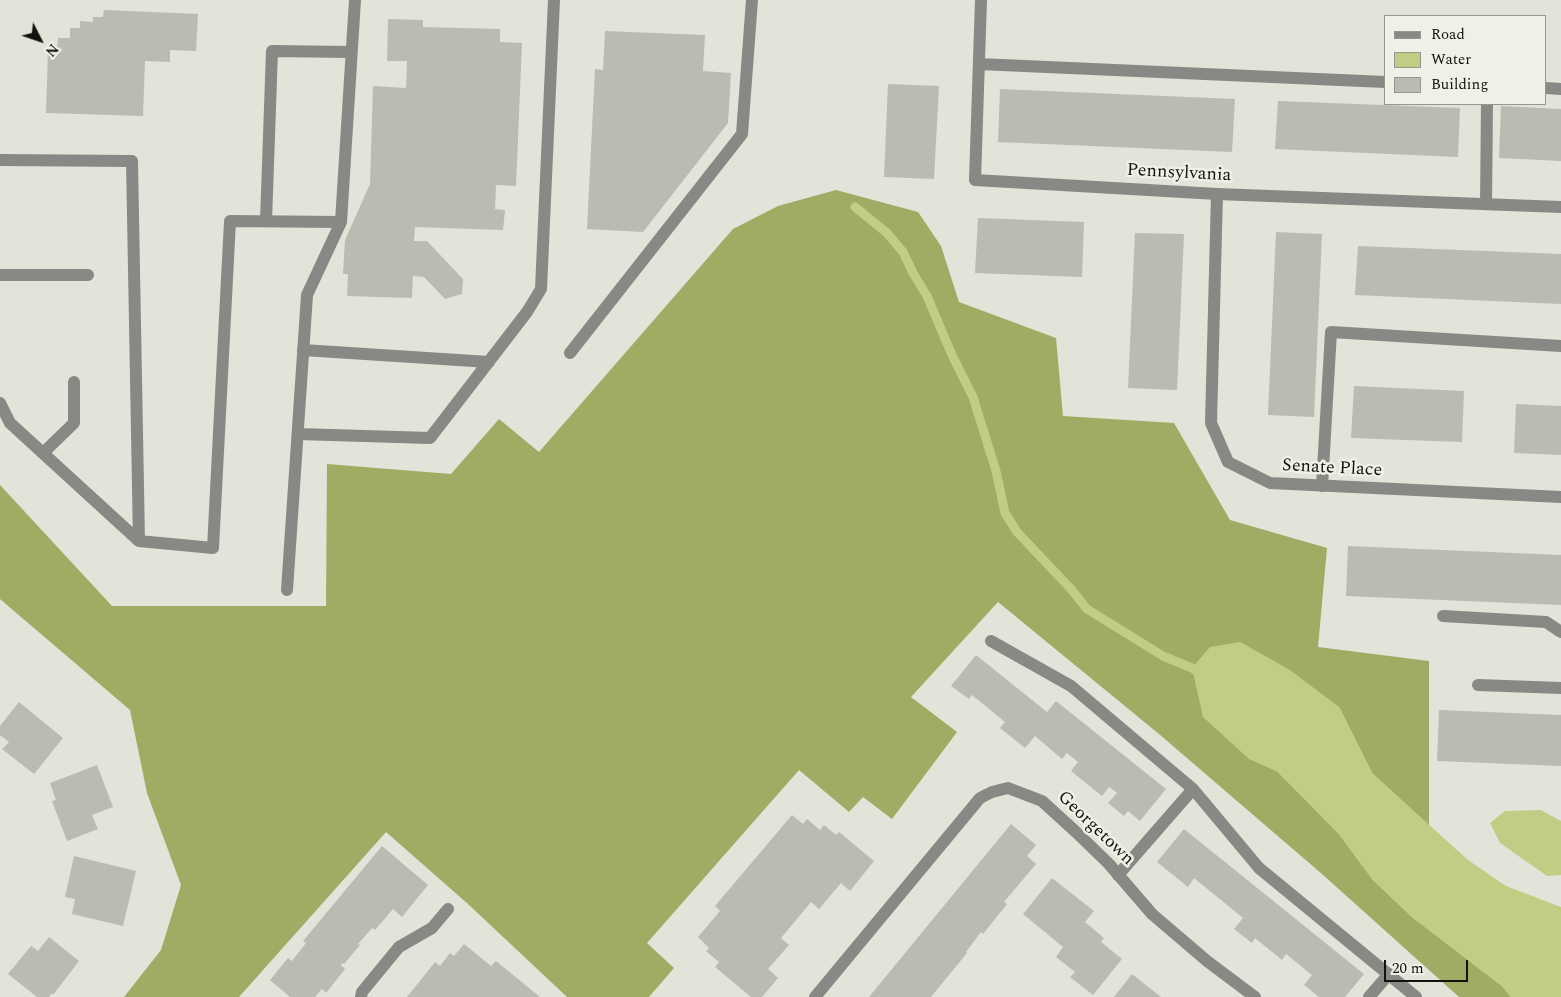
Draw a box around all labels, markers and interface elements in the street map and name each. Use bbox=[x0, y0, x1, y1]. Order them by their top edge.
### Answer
north arrow bbox=[15, 15, 65, 65]
legend bbox=[1384, 15, 1546, 105]
text: Road bbox=[1431, 23, 1465, 46]
text: N bbox=[40, 39, 63, 61]
text: Water bbox=[1431, 48, 1471, 71]
text: Building bbox=[1431, 73, 1488, 96]
street label: Pennsylvania bbox=[1126, 160, 1232, 188]
street label: Senate Place bbox=[1281, 456, 1383, 482]
street label: Georgetown bbox=[1052, 787, 1138, 871]
scale bar bbox=[1386, 950, 1470, 982]
text: 20 m bbox=[1392, 957, 1424, 980]

